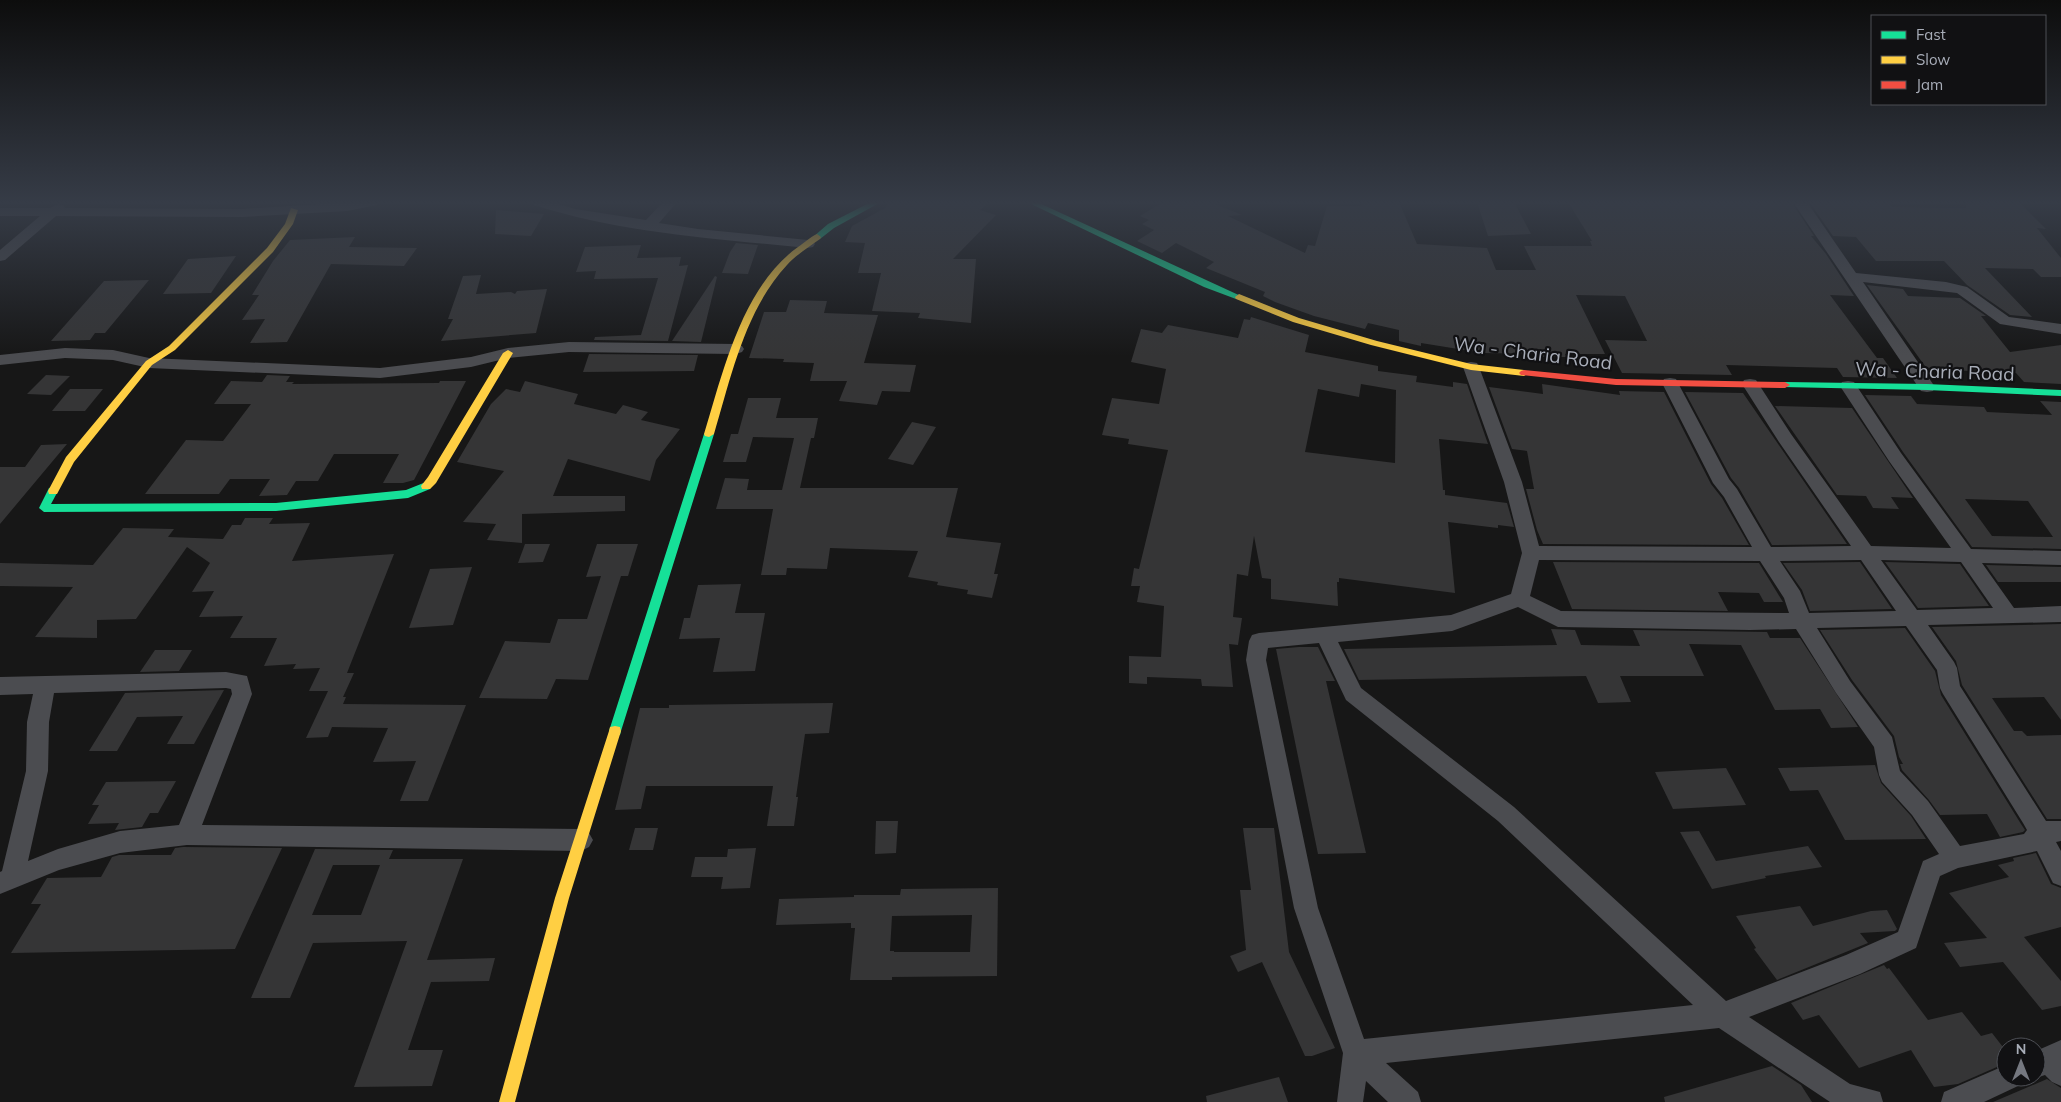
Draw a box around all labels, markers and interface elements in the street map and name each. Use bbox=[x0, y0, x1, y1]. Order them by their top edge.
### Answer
legend bbox=[1871, 15, 2046, 105]
text: Fast bbox=[1916, 25, 1946, 44]
text: Slow bbox=[1916, 50, 1950, 69]
text: Jam bbox=[1916, 75, 1943, 94]
street label: Wa - Charia Road bbox=[1452, 331, 1614, 375]
street label: Wa - Charia Road bbox=[1855, 356, 2015, 386]
north arrow bbox=[1996, 1037, 2046, 1087]
text: N bbox=[2016, 1040, 2026, 1058]

